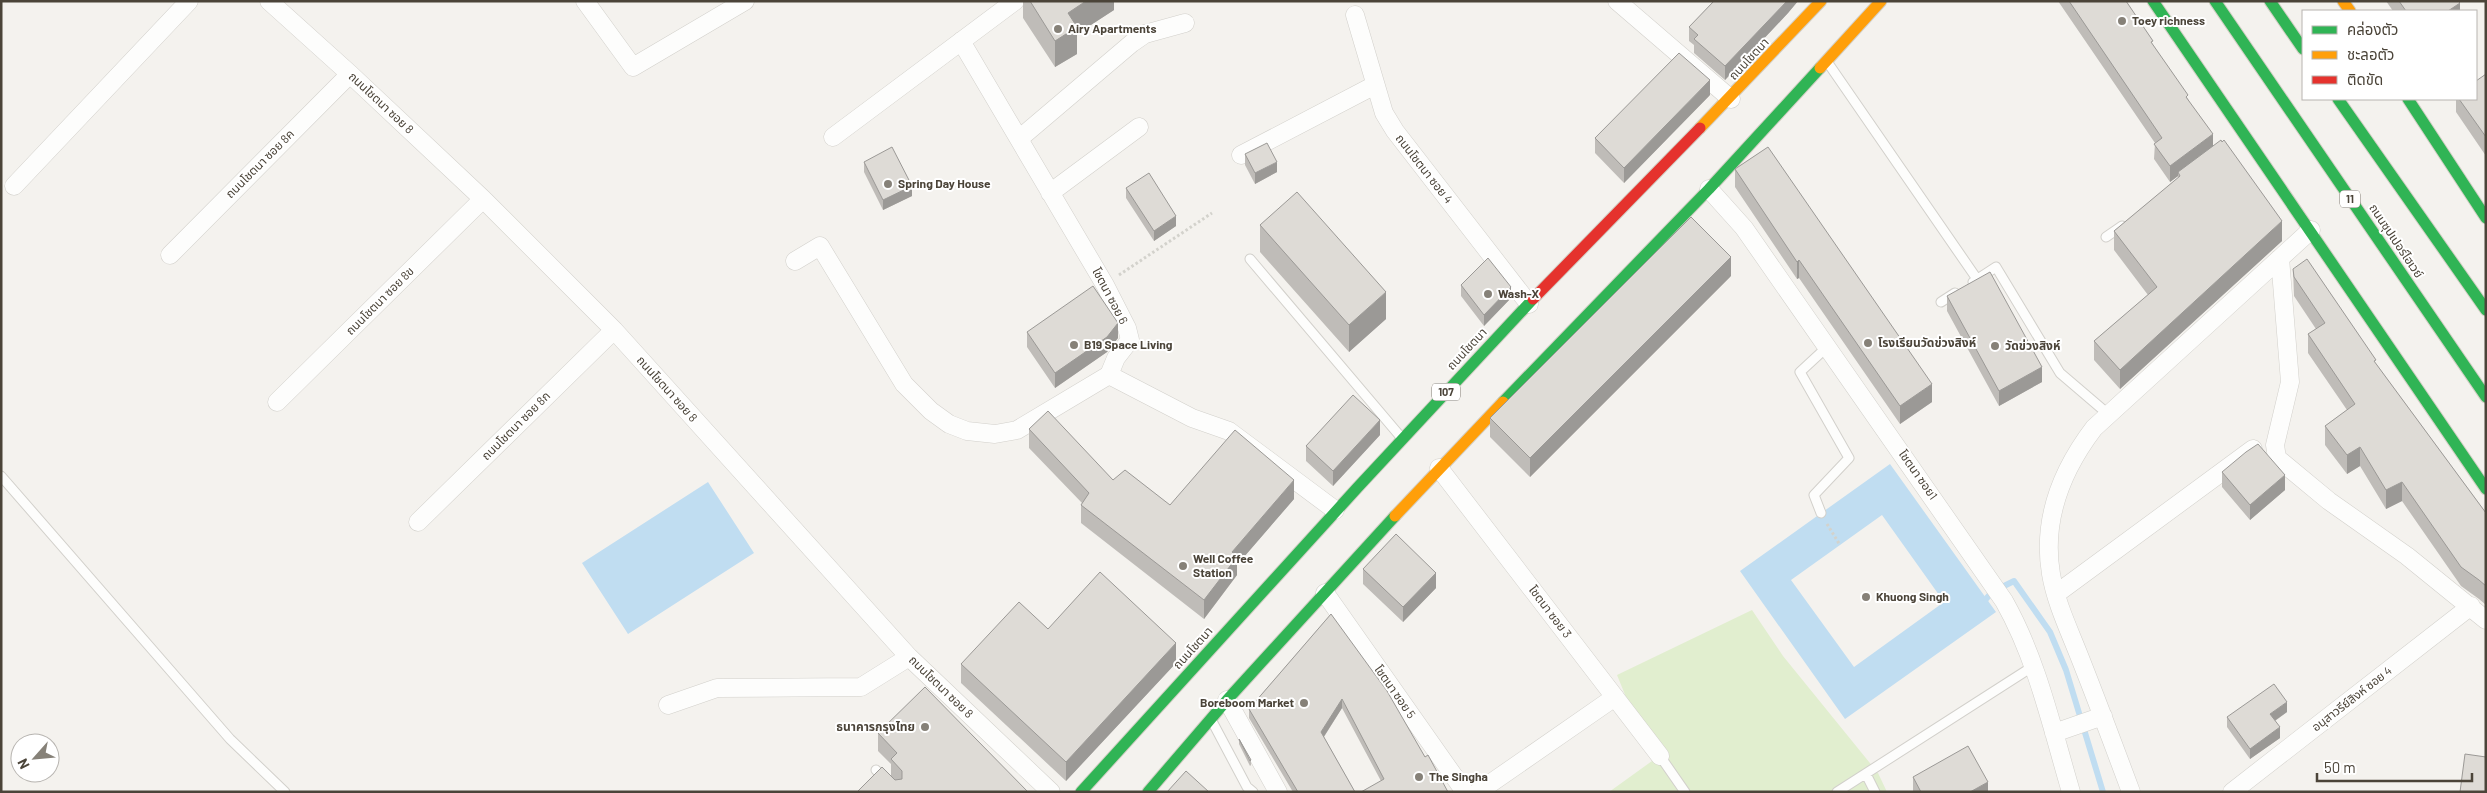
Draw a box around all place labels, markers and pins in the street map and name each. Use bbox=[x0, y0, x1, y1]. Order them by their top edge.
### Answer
place label: Toey richness bbox=[2132, 13, 2205, 27]
marker: Toey richness bbox=[2116, 15, 2128, 27]
place label: Airy Apartments bbox=[1068, 21, 1156, 35]
marker: Airy Apartments bbox=[1052, 23, 1064, 35]
place label: Spring Day House bbox=[898, 176, 991, 190]
marker: Spring Day House bbox=[882, 178, 894, 190]
place label: Wash-X bbox=[1498, 286, 1540, 300]
marker: Wash-X bbox=[1482, 288, 1494, 300]
place label: โรงเรียนวัดข่วงสิงห์ bbox=[1878, 335, 1976, 349]
place label: B19 Space Living bbox=[1084, 337, 1173, 351]
marker: โรงเรียนวัดข่วงสิงห์ bbox=[1862, 337, 1874, 349]
place label: วัดข่วงสิงห์ bbox=[2005, 338, 2060, 352]
marker: B19 Space Living bbox=[1068, 339, 1080, 351]
marker: วัดข่วงสิงห์ bbox=[1989, 340, 2001, 352]
place label: Well Coffee Station bbox=[1193, 551, 1254, 579]
marker: Well Coffee Station bbox=[1177, 560, 1189, 572]
place label: Khuong Singh bbox=[1876, 589, 1949, 603]
marker: Khuong Singh bbox=[1860, 591, 1872, 603]
place label: Boreboom Market bbox=[1200, 695, 1294, 709]
marker: Boreboom Market bbox=[1298, 697, 1310, 709]
place label: ธนาคารกรุงไทย bbox=[836, 719, 915, 734]
marker: ธนาคารกรุงไทย bbox=[919, 721, 931, 733]
place label: The Singha bbox=[1429, 769, 1488, 783]
marker: The Singha bbox=[1413, 771, 1425, 783]

